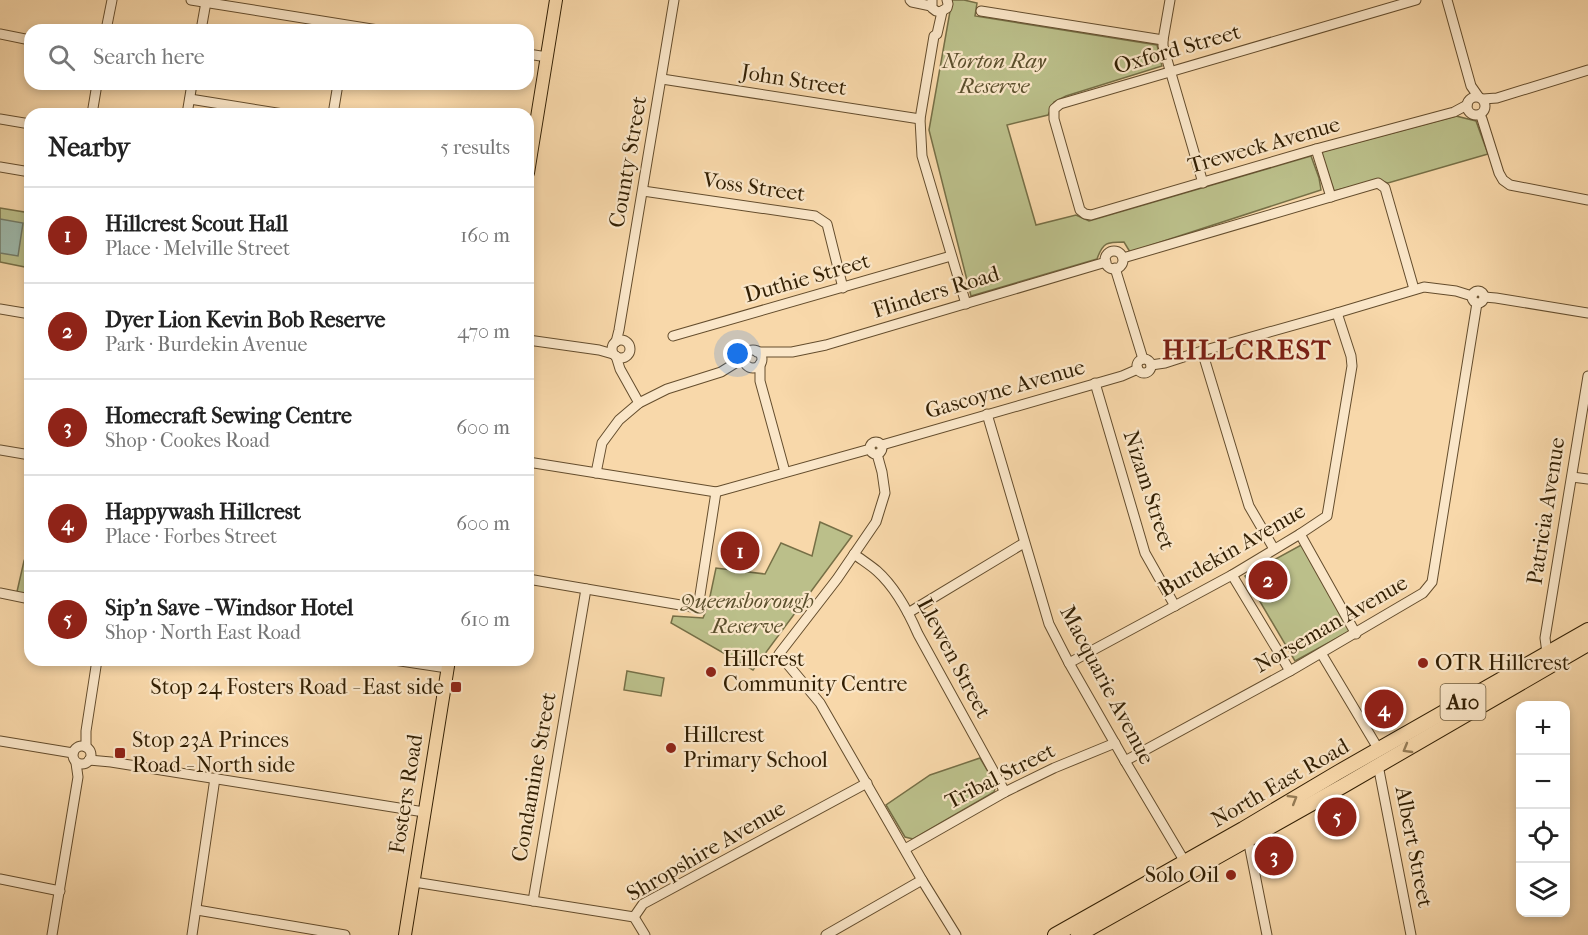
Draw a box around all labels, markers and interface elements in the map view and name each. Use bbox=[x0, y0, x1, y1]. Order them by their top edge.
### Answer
street label: Oxford Street bbox=[1111, 18, 1243, 79]
search box bbox=[24, 24, 534, 90]
icon: search bbox=[45, 41, 78, 74]
text: Search here bbox=[93, 44, 205, 70]
park label: Norton Ray Reserve bbox=[941, 48, 1047, 99]
street label: John Street bbox=[737, 59, 849, 101]
street label: County Street bbox=[604, 94, 652, 230]
street label: Treweck Avenue bbox=[1185, 111, 1343, 179]
text: Nearby bbox=[48, 132, 130, 163]
text: 5 results bbox=[440, 136, 510, 159]
street label: Voss Street bbox=[700, 167, 807, 207]
text: Hillcrest Scout Hall bbox=[105, 211, 288, 237]
text: 1 bbox=[64, 224, 71, 247]
text: 160 m bbox=[460, 224, 510, 247]
text: Place · Melville Street bbox=[105, 237, 290, 260]
street label: Duthie Street bbox=[741, 248, 873, 308]
street label: Flinders Road bbox=[869, 260, 1004, 324]
text: Dyer Lion Kevin Bob Reserve bbox=[105, 307, 385, 333]
text: 2 bbox=[62, 320, 73, 343]
text: 470 m bbox=[457, 320, 510, 343]
text: Park · Burdekin Avenue bbox=[105, 333, 307, 356]
district label: HILLCREST bbox=[1162, 333, 1332, 366]
your location bbox=[723, 339, 752, 368]
street label: Gascoyne Avenue bbox=[922, 354, 1088, 424]
text: Homecraft Sewing Centre bbox=[105, 403, 352, 429]
text: 3 bbox=[63, 416, 72, 439]
text: 600 m bbox=[456, 416, 510, 439]
street label: Nizam Street bbox=[1117, 427, 1181, 553]
text: Shop · Cookes Road bbox=[105, 429, 270, 452]
street label: Patricia Avenue bbox=[1522, 435, 1571, 587]
street label: Burdekin Avenue bbox=[1154, 497, 1310, 603]
text: Happywash Hillcrest bbox=[105, 499, 301, 525]
text: 4 bbox=[62, 512, 73, 535]
text: 600 m bbox=[456, 512, 510, 535]
text: Place · Forbes Street bbox=[105, 525, 277, 548]
pin: 1 bbox=[720, 528, 760, 574]
pin: 2 bbox=[1248, 558, 1288, 602]
street label: Norseman Avenue bbox=[1250, 570, 1412, 678]
park label: Queensborough Reserve bbox=[679, 588, 814, 639]
street label: Llewen Street bbox=[911, 594, 997, 723]
text: Sip'n Save - Windsor Hotel bbox=[105, 595, 353, 621]
street label: Macquarie Avenue bbox=[1054, 601, 1160, 769]
text: 5 bbox=[63, 608, 72, 631]
text: 610 m bbox=[460, 608, 510, 631]
text: Shop · North East Road bbox=[105, 621, 301, 644]
place label: Hillcrest Community Centre bbox=[723, 646, 907, 697]
place label: OTR Hillcrest bbox=[1435, 650, 1570, 676]
marker: OTR Hillcrest bbox=[1416, 656, 1430, 670]
marker: Hillcrest Community Centre bbox=[704, 665, 718, 679]
place label: Stop 24 Fosters Road - East side bbox=[150, 674, 444, 700]
marker: Stop 24 Fosters Road - East side bbox=[449, 680, 463, 694]
road number: A10 bbox=[1440, 684, 1486, 720]
pin: 4 bbox=[1364, 686, 1404, 732]
street label: Condamine Street bbox=[506, 690, 562, 864]
map controls bbox=[1516, 701, 1570, 917]
button: + bbox=[1516, 701, 1570, 755]
place label: Hillcrest Primary School bbox=[683, 722, 828, 773]
place label: Stop 23A Princes Road - North side bbox=[132, 727, 295, 778]
street label: Fosters Road bbox=[384, 731, 428, 856]
street label: North East Road bbox=[1206, 732, 1354, 833]
street label: Tribal Street bbox=[941, 737, 1059, 815]
marker: Hillcrest Primary School bbox=[664, 741, 678, 755]
one-way arrow bbox=[1402, 742, 1413, 753]
marker: Stop 23A Princes Road - North side bbox=[113, 746, 127, 760]
button: − bbox=[1516, 755, 1570, 809]
street label: Albert Street bbox=[1389, 783, 1438, 910]
pin: 5 bbox=[1318, 794, 1356, 840]
street label: Shropshire Avenue bbox=[622, 795, 790, 907]
one-way arrow bbox=[1287, 795, 1297, 807]
button: locate bbox=[1516, 809, 1570, 863]
pin: 3 bbox=[1254, 834, 1294, 878]
place label: Solo Oil bbox=[1145, 862, 1219, 888]
button: layers bbox=[1516, 863, 1570, 917]
marker: Solo Oil bbox=[1224, 868, 1238, 882]

